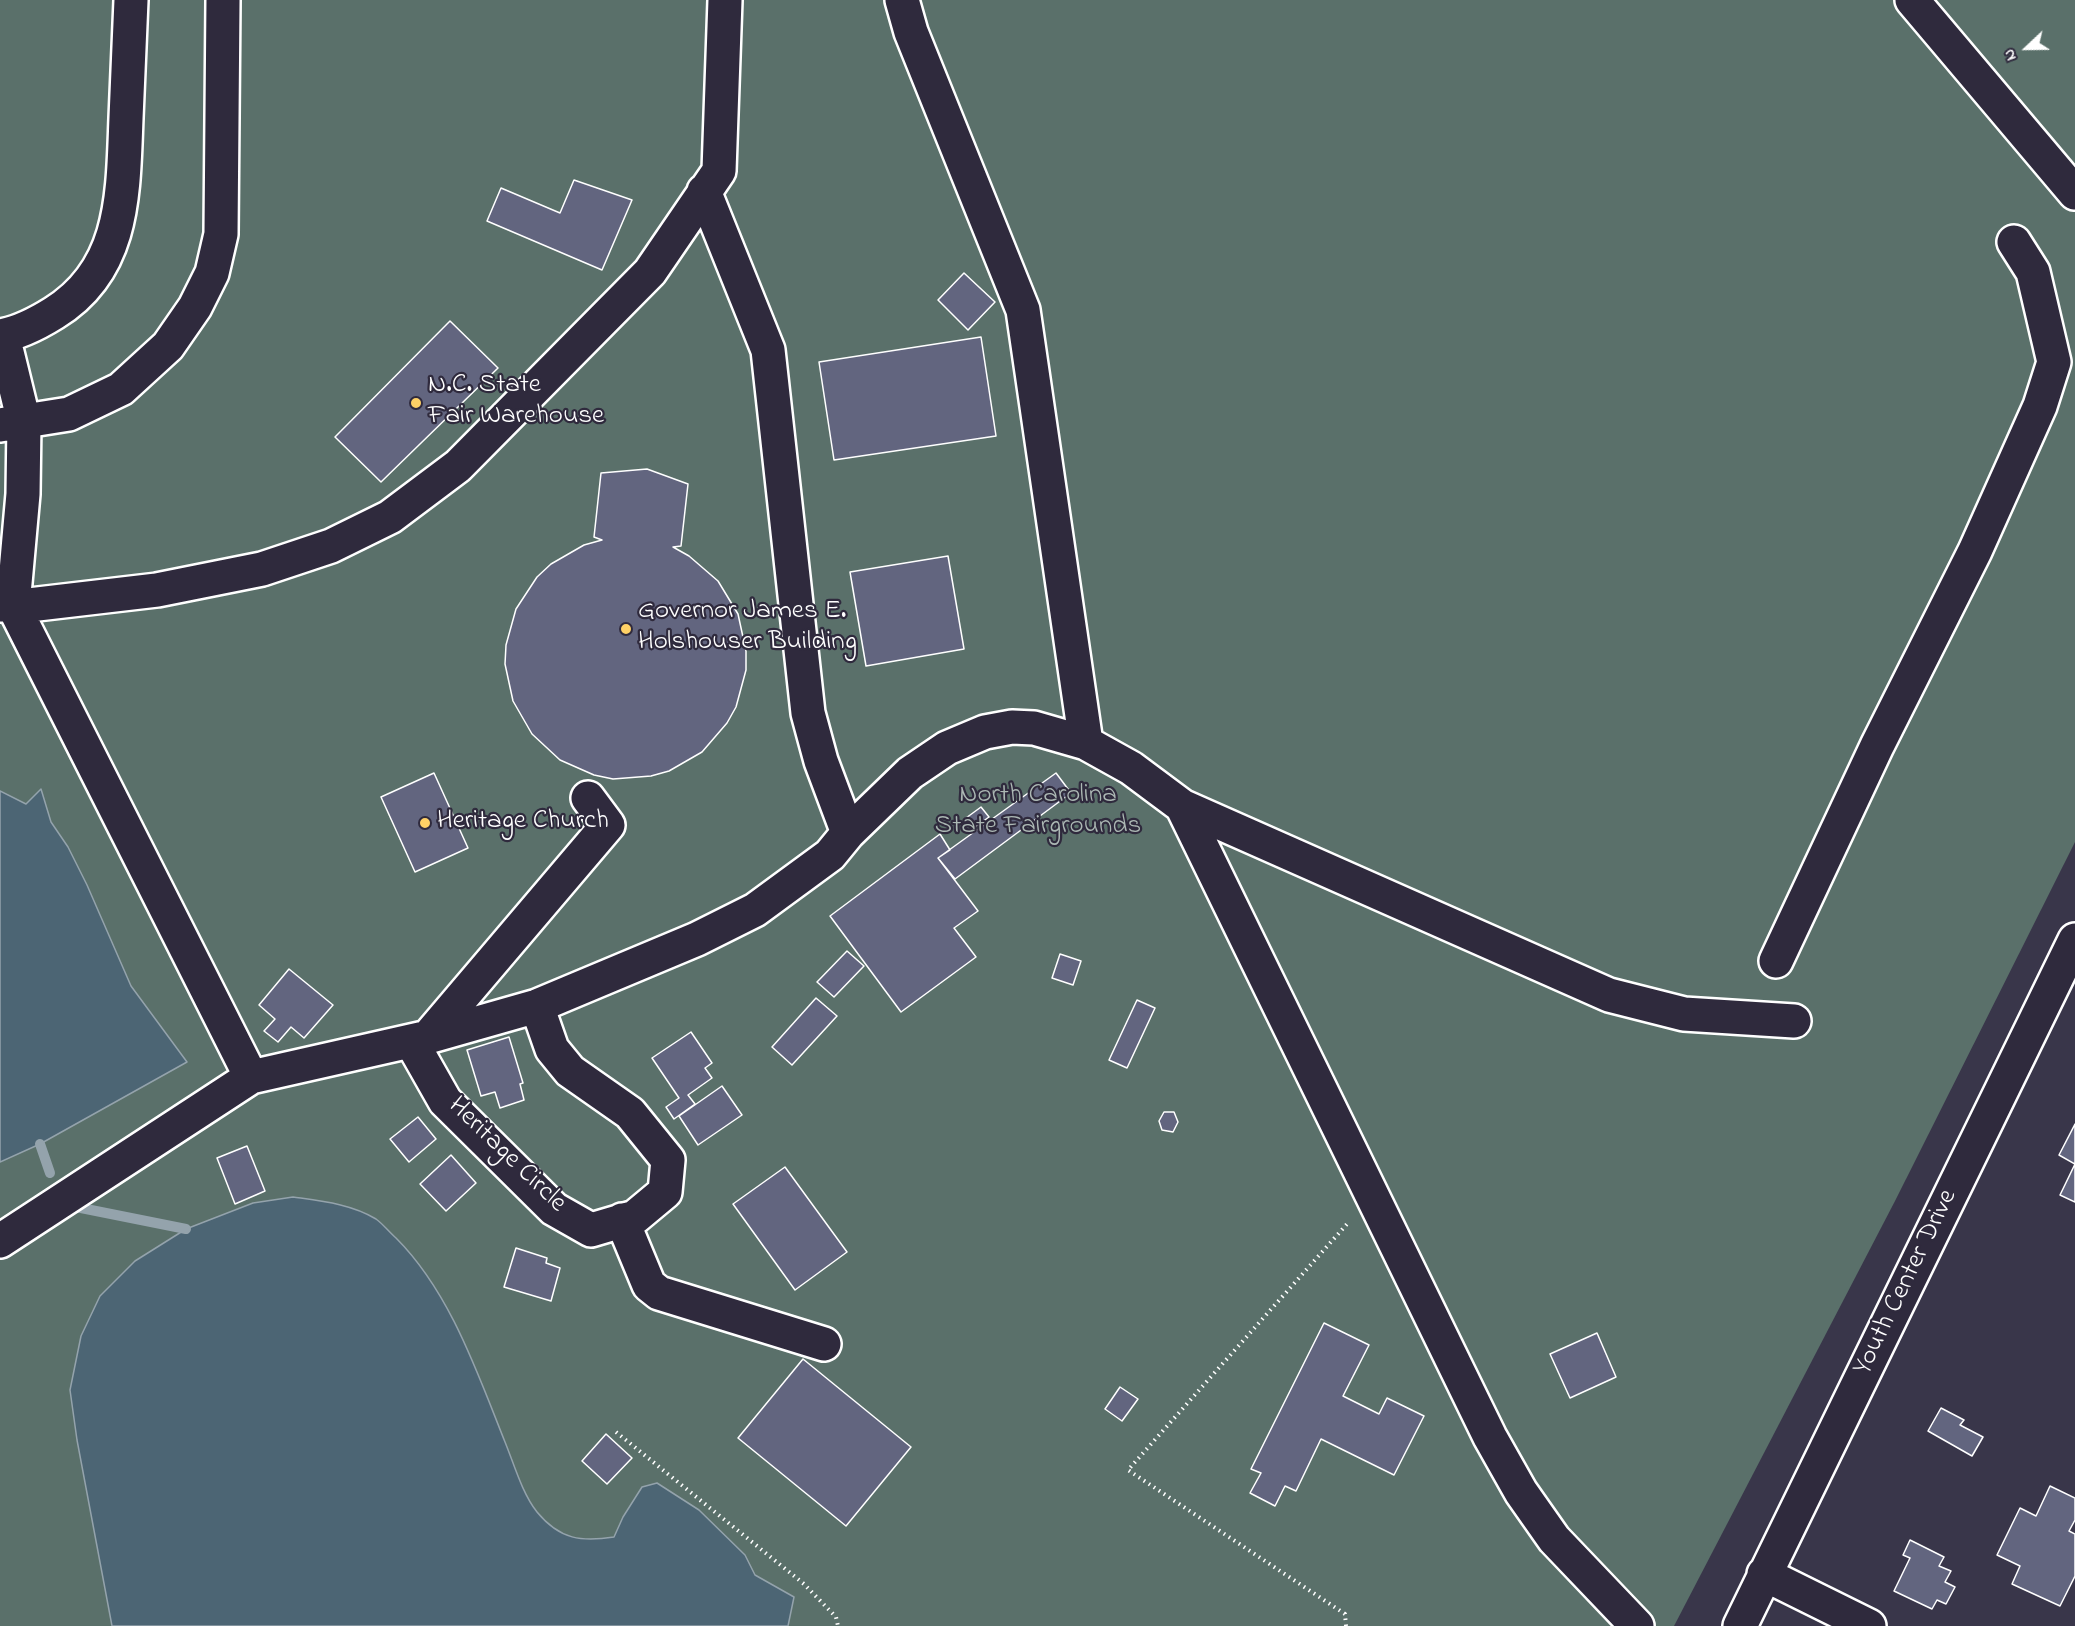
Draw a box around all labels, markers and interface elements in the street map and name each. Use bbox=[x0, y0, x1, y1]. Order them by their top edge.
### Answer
north arrow bbox=[1997, 18, 2057, 78]
text: N bbox=[1997, 45, 2023, 64]
place label: N.C. State Fair Warehouse bbox=[428, 371, 604, 434]
marker: N.C. State Fair Warehouse bbox=[409, 396, 423, 410]
place label: Governor James E. Holshouser Building bbox=[638, 597, 857, 660]
marker: Governor James E. Holshouser Building bbox=[619, 622, 633, 636]
park label: North Carolina State Fairgrounds bbox=[935, 781, 1141, 844]
place label: Heritage Church bbox=[437, 807, 609, 839]
marker: Heritage Church bbox=[418, 816, 432, 830]
street label: Heritage Circle bbox=[440, 1091, 572, 1221]
street label: Youth Center Drive bbox=[1848, 1185, 1966, 1381]

